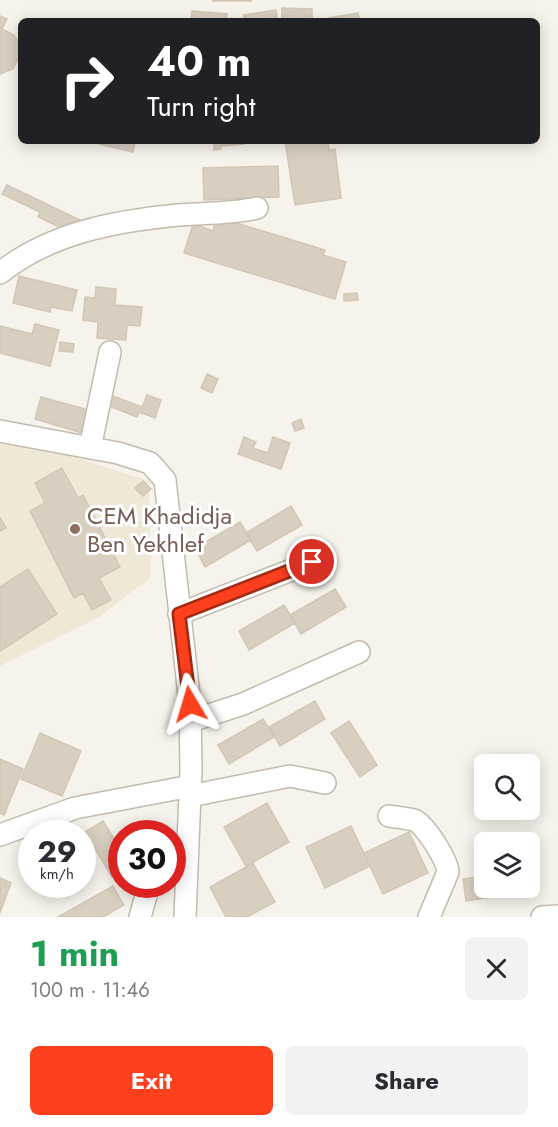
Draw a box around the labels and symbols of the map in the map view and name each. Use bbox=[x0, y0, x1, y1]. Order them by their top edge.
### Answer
place label: CEM Khadidja Ben Yekhlef bbox=[87, 498, 232, 561]
marker: CEM Khadidja Ben Yekhlef bbox=[68, 522, 82, 536]
pin bbox=[286, 536, 337, 587]
position arrow bbox=[158, 672, 222, 736]
speed limit sign: 30 bbox=[108, 820, 186, 898]

